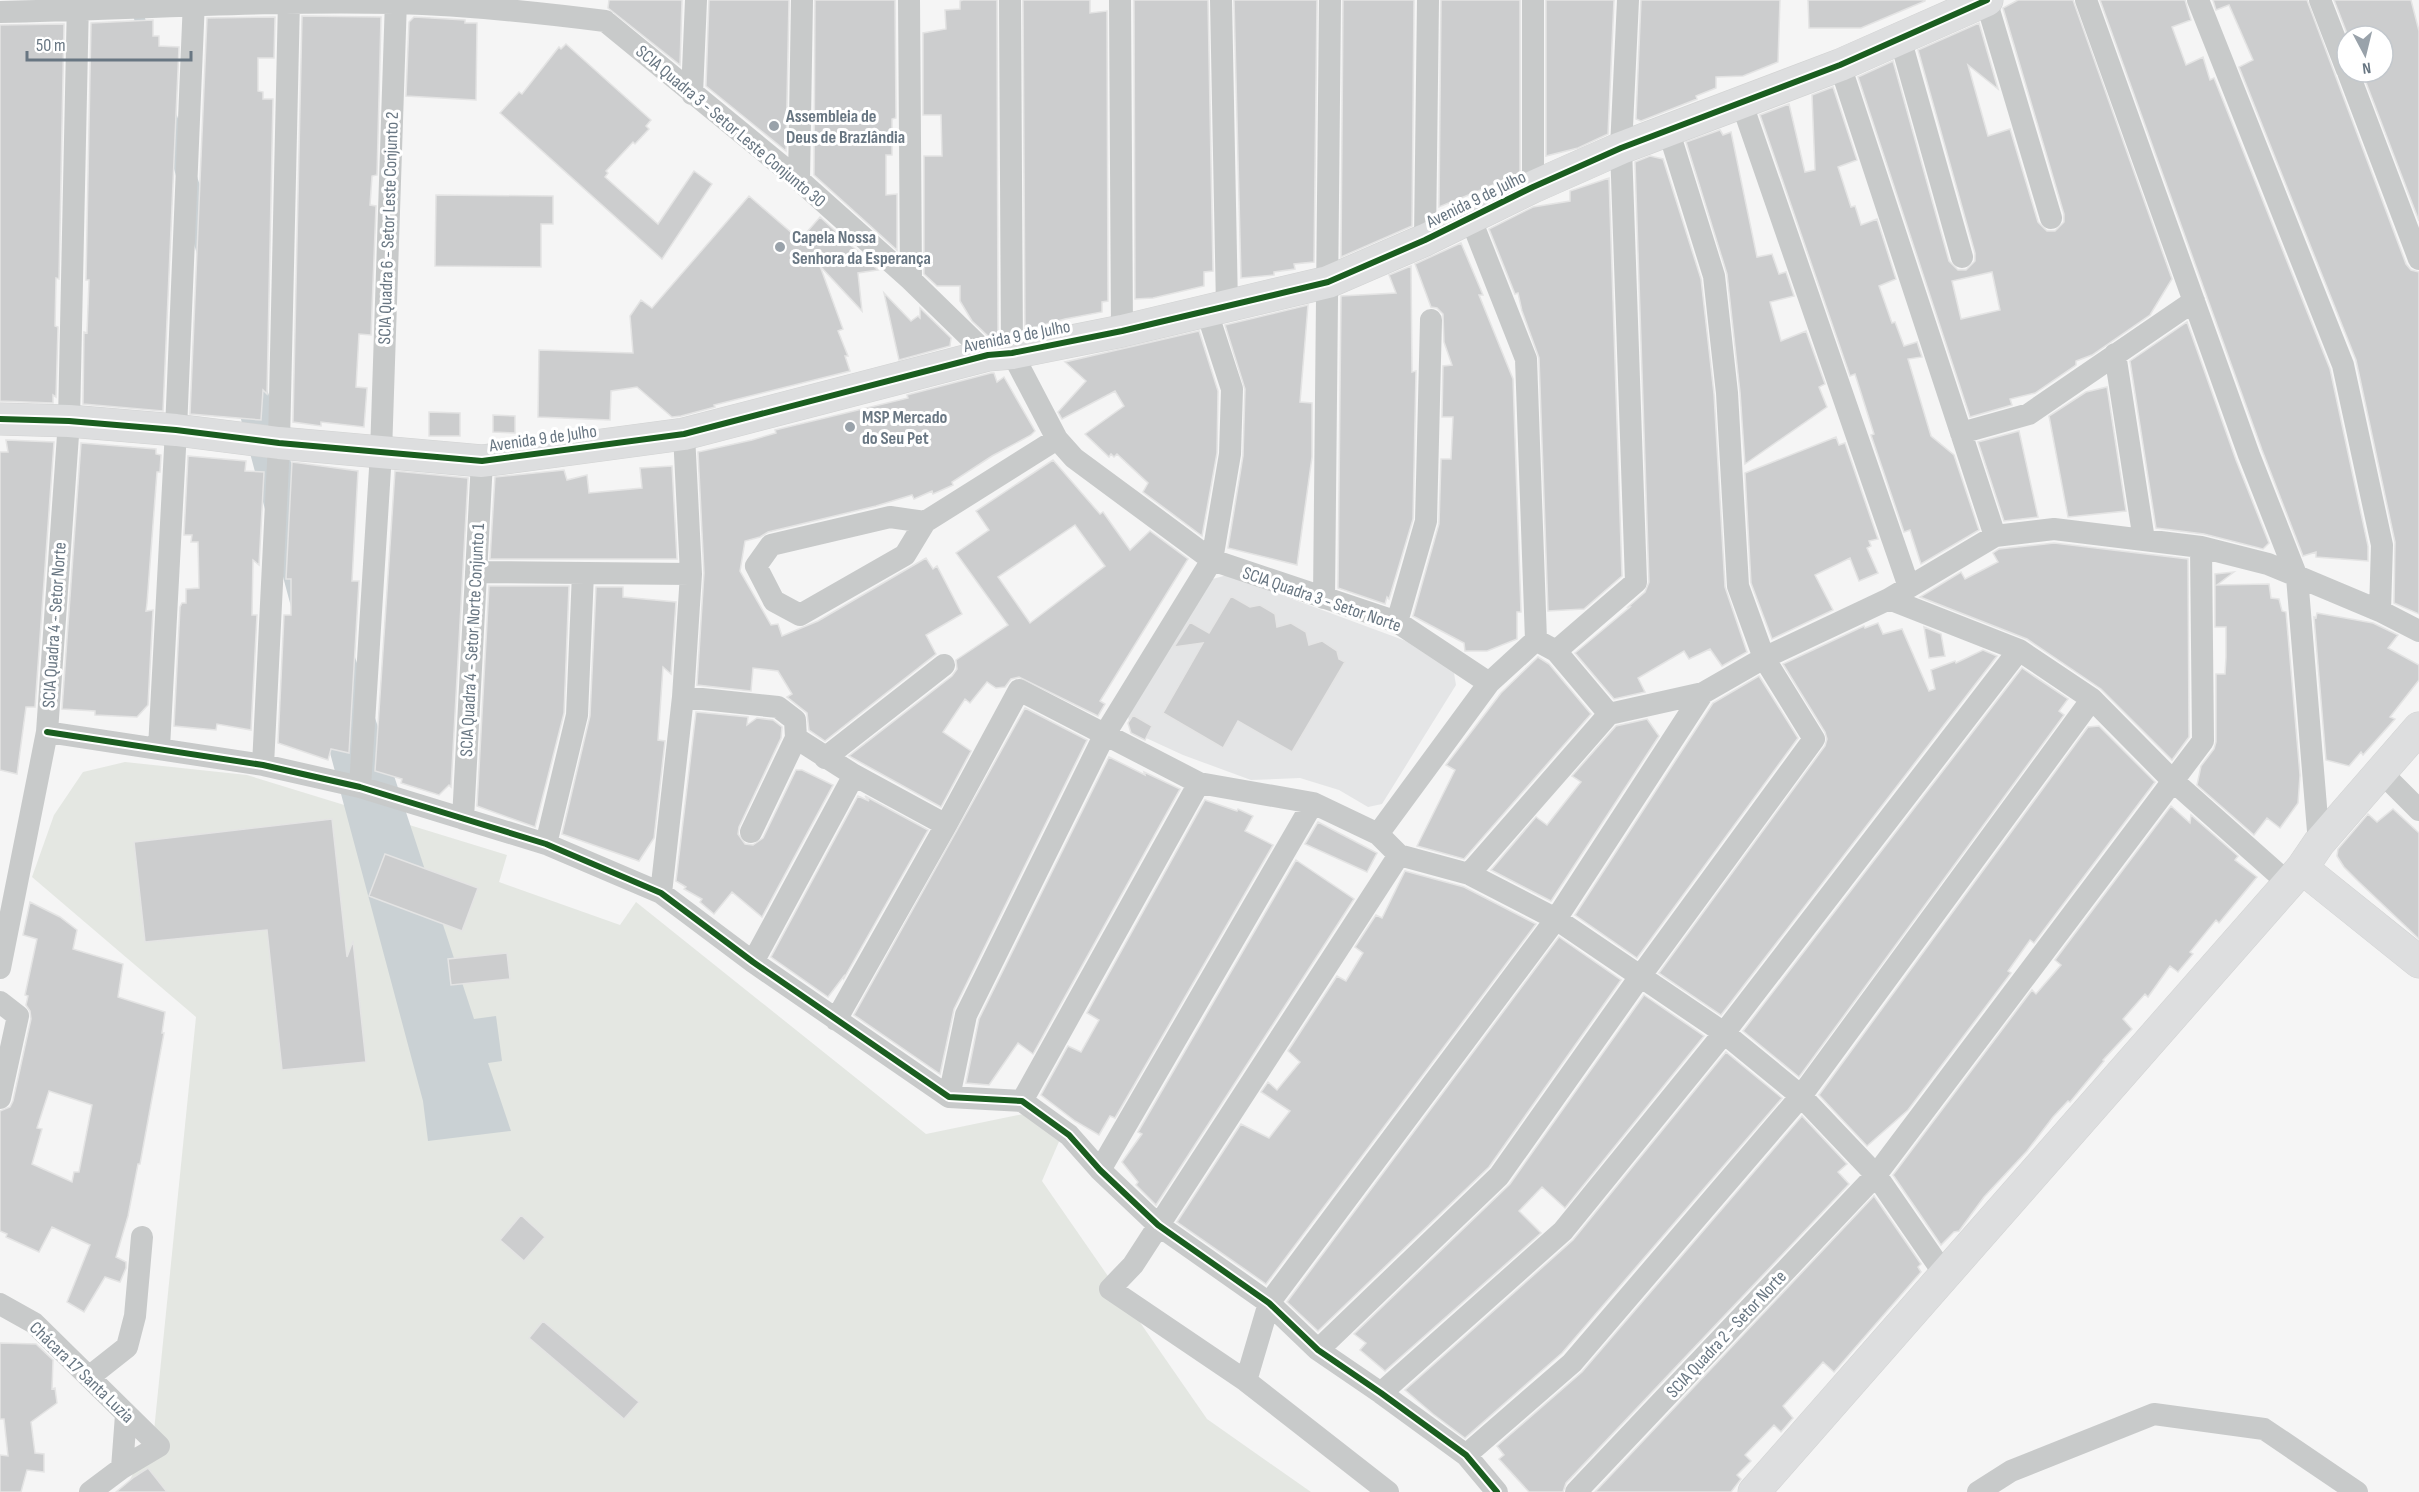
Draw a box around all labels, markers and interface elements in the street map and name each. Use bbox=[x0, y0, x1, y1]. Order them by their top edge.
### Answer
scale bar bbox=[27, 24, 190, 62]
north arrow bbox=[2335, 24, 2395, 84]
text: 50 m bbox=[36, 35, 66, 56]
street label: SCIA Quadra 3 - Setor Leste Conjunto 30 bbox=[632, 41, 830, 212]
text: N bbox=[2361, 57, 2372, 77]
place label: Assembleia de Deus de Brazlândia bbox=[785, 106, 905, 148]
street label: SCIA Quadra 6 - Setor Leste Conjunto 2 bbox=[374, 111, 403, 345]
marker: Assembleia de Deus de Brazlândia bbox=[767, 119, 781, 133]
street label: Avenida 9 de Julho bbox=[1422, 166, 1529, 233]
place label: Capela Nossa Senhora da Esperança bbox=[792, 227, 931, 269]
marker: Capela Nossa Senhora da Esperança bbox=[773, 240, 787, 254]
street label: Avenida 9 de Julho bbox=[961, 316, 1072, 357]
place label: MSP Mercado do Seu Pet bbox=[862, 407, 948, 449]
marker: MSP Mercado do Seu Pet bbox=[843, 420, 857, 434]
street label: Avenida 9 de Julho bbox=[487, 421, 598, 457]
street label: SCIA Quadra 4 - Setor Norte Conjunto 1 bbox=[456, 522, 489, 757]
street label: SCIA Quadra 4 - Setor Norte bbox=[38, 541, 71, 709]
street label: SCIA Quadra 3 - Setor Norte bbox=[1240, 562, 1404, 636]
street label: SCIA Quadra 2 - Setor Norte bbox=[1662, 1266, 1791, 1402]
street label: Chácara 17 Santa Luzia bbox=[25, 1317, 138, 1427]

